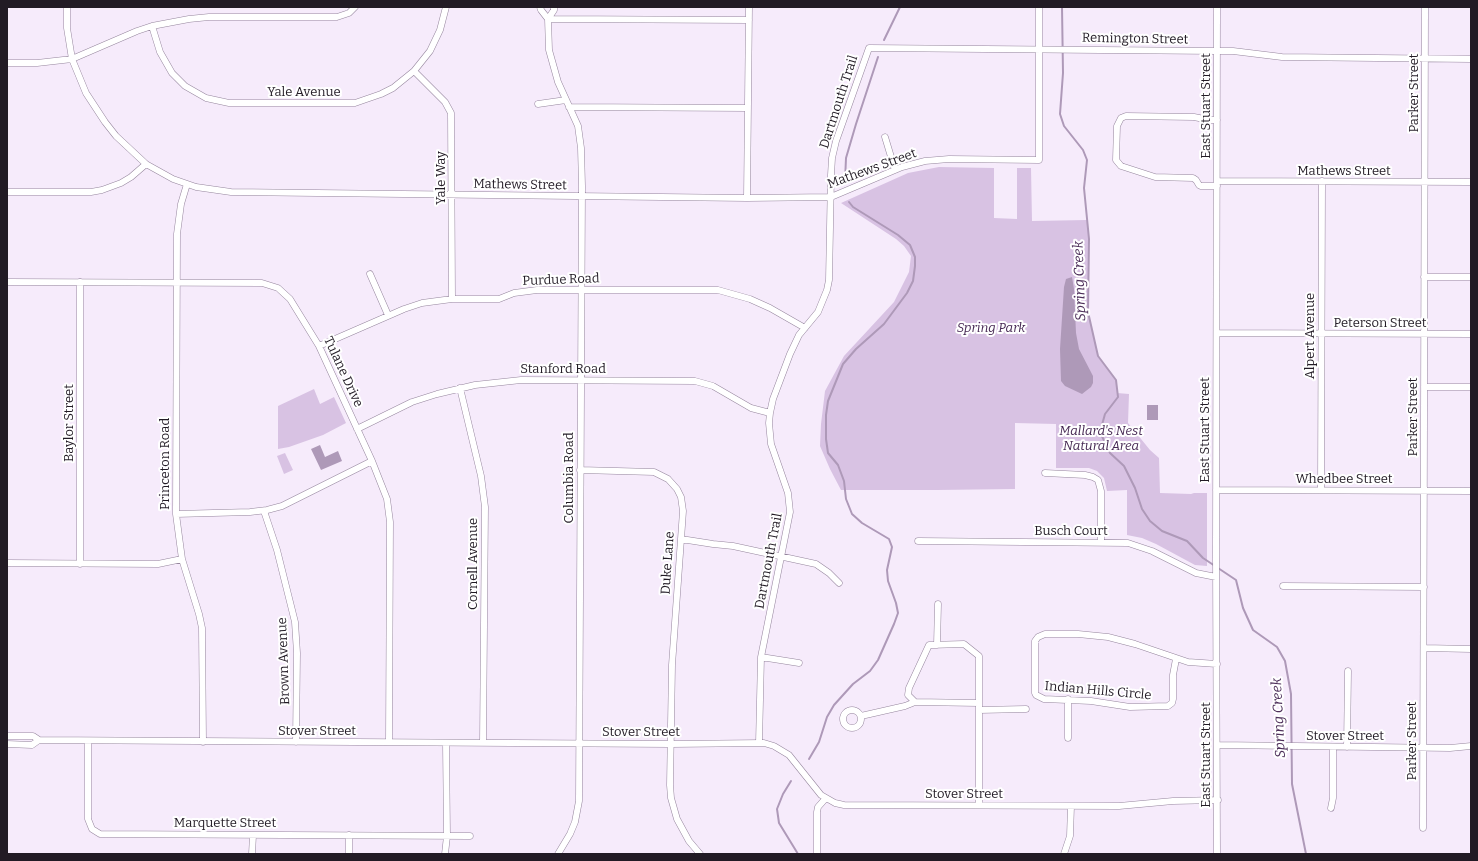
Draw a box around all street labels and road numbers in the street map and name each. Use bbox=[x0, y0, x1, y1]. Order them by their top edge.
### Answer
street label: Remington Street bbox=[1082, 30, 1188, 48]
street label: Dartmouth Trail bbox=[817, 53, 861, 151]
street label: East Stuart Street bbox=[1198, 53, 1214, 159]
street label: Parker Street bbox=[1406, 53, 1422, 133]
street label: Yale Avenue bbox=[267, 84, 341, 100]
street label: Mathews Street bbox=[825, 146, 919, 192]
street label: Yale Way bbox=[433, 151, 449, 205]
street label: Mathews Street bbox=[1297, 163, 1391, 179]
street label: Mathews Street bbox=[473, 176, 567, 194]
street label: Purdue Road bbox=[522, 271, 600, 289]
street label: Alpert Avenue bbox=[1302, 293, 1318, 379]
street label: Peterson Street bbox=[1333, 315, 1427, 331]
street label: Tulane Drive bbox=[320, 334, 366, 410]
street label: Stanford Road bbox=[520, 361, 606, 377]
street label: East Stuart Street bbox=[1197, 377, 1213, 483]
street label: Parker Street bbox=[1405, 377, 1421, 457]
street label: Baylor Street bbox=[61, 384, 77, 462]
street label: Princeton Road bbox=[157, 418, 173, 510]
street label: Columbia Road bbox=[561, 432, 577, 524]
street label: Whedbee Street bbox=[1295, 471, 1393, 487]
street label: Dartmouth Trail bbox=[752, 512, 786, 610]
street label: Cornell Avenue bbox=[465, 518, 481, 610]
street label: Busch Court bbox=[1034, 523, 1108, 539]
street label: Duke Lane bbox=[658, 531, 678, 595]
street label: Brown Avenue bbox=[275, 617, 293, 705]
street label: Indian Hills Circle bbox=[1044, 679, 1152, 703]
street label: Parker Street bbox=[1404, 701, 1420, 781]
street label: East Stuart Street bbox=[1198, 702, 1214, 808]
street label: Stover Street bbox=[278, 723, 356, 739]
street label: Stover Street bbox=[602, 724, 680, 740]
street label: Stover Street bbox=[1306, 728, 1384, 744]
street label: Stover Street bbox=[925, 786, 1003, 802]
street label: Marquette Street bbox=[174, 815, 276, 831]

